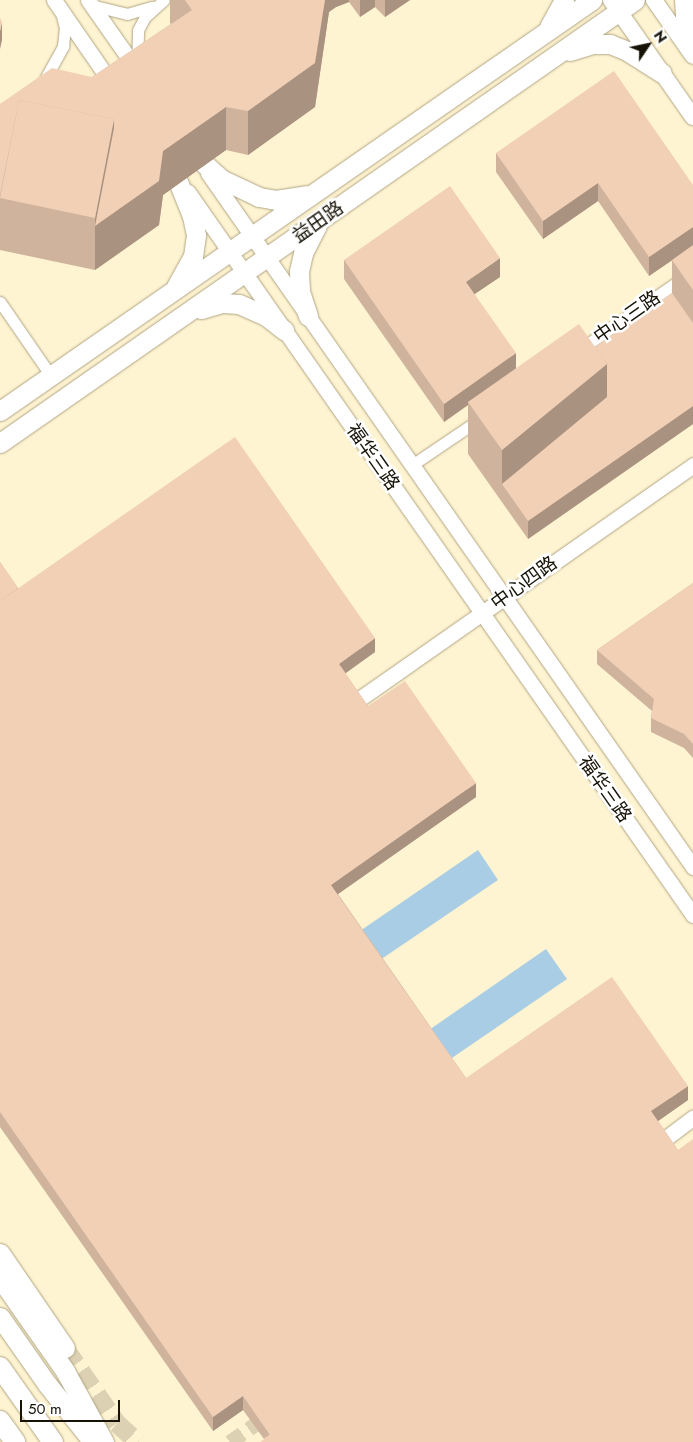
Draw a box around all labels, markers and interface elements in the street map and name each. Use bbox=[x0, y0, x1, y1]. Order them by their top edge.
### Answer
north arrow bbox=[623, 20, 673, 70]
text: N bbox=[649, 26, 672, 47]
street label: 益田路 bbox=[288, 196, 348, 248]
street label: 中心三路 bbox=[589, 286, 665, 348]
street label: 福华三路 bbox=[342, 419, 404, 495]
street label: 中心四路 bbox=[487, 551, 561, 615]
street label: 福华三路 bbox=[574, 751, 636, 827]
scale bar bbox=[22, 1390, 122, 1422]
text: 50 m bbox=[28, 1398, 62, 1420]

